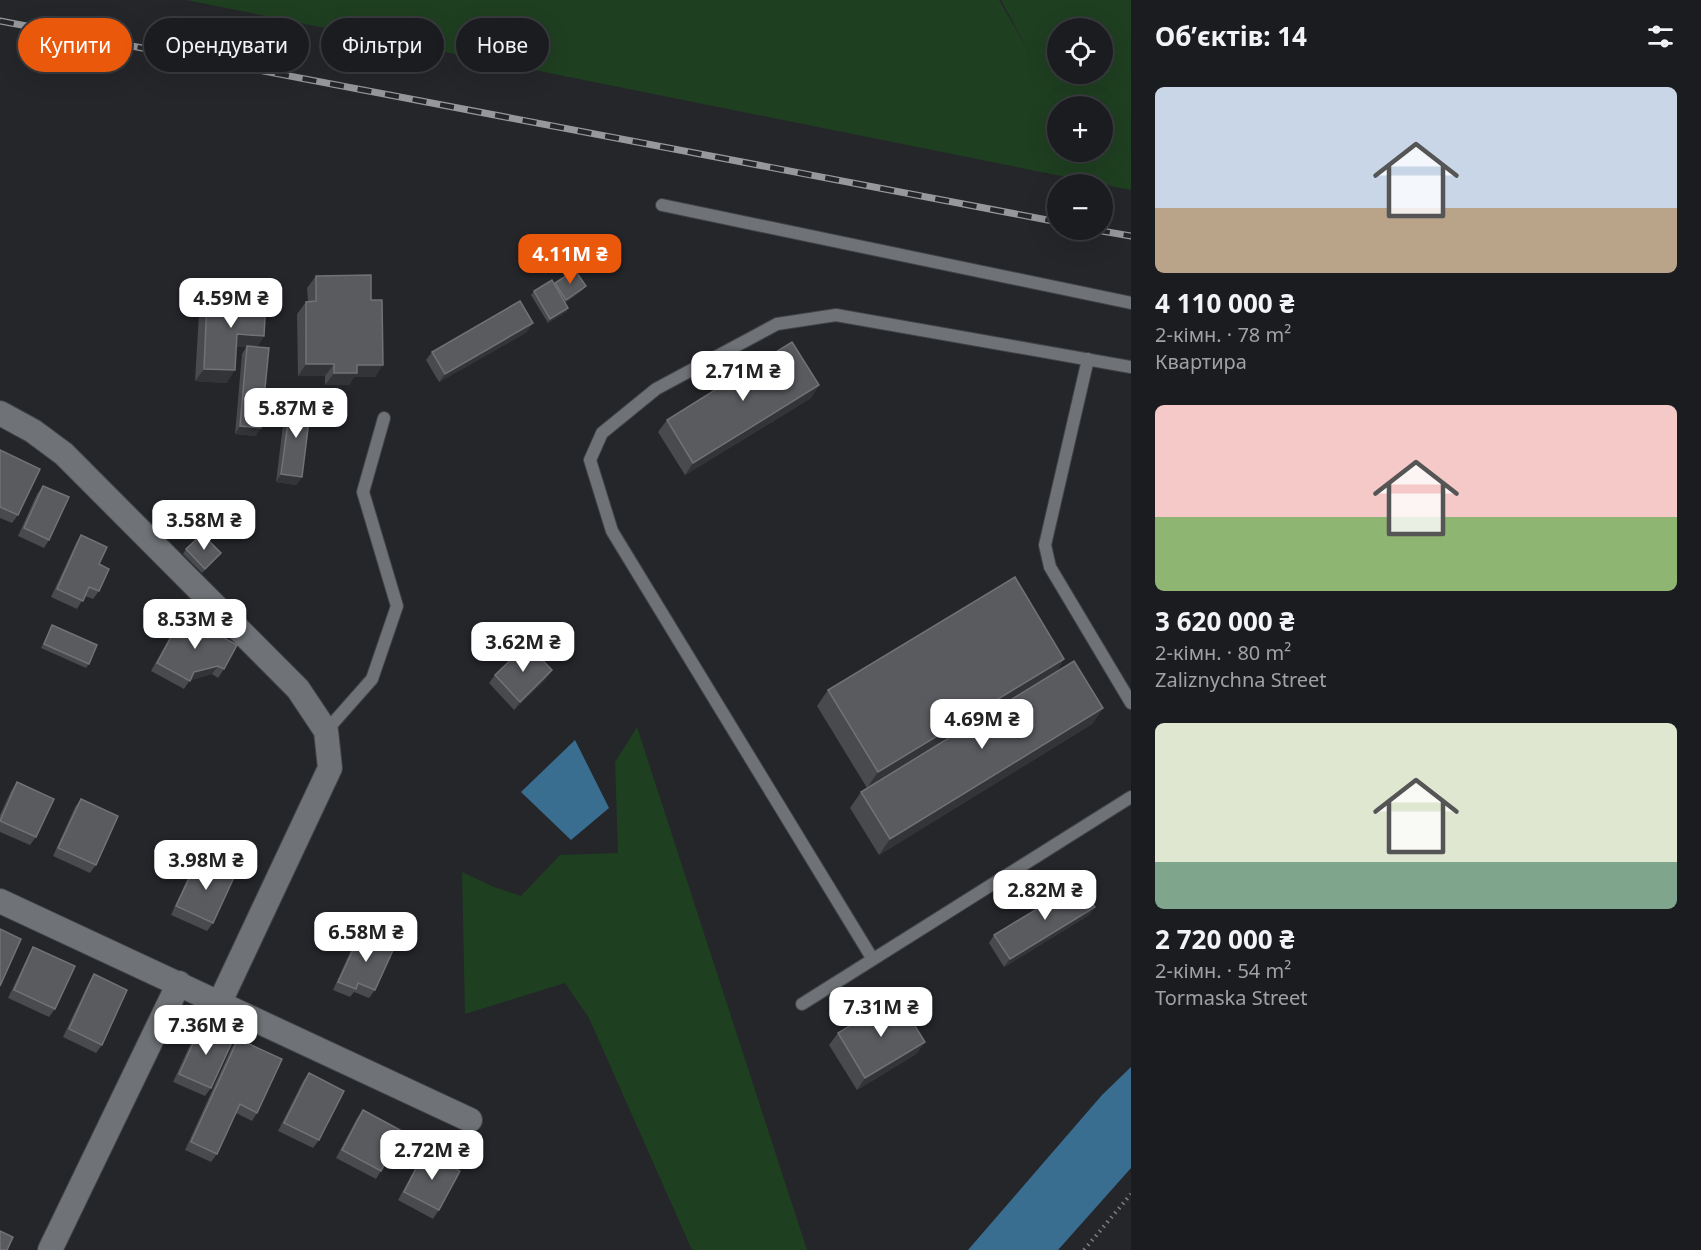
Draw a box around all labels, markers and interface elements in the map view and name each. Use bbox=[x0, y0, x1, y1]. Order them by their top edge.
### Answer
chip: Купити bbox=[18, 18, 132, 72]
chip: Орендувати bbox=[144, 18, 309, 72]
chip: Фільтри bbox=[321, 18, 444, 72]
chip: Нове bbox=[456, 18, 549, 72]
map controls bbox=[1047, 18, 1113, 240]
button: locate bbox=[1047, 18, 1113, 84]
text: Об’єктів: 14 bbox=[1155, 18, 1307, 54]
icon: filters bbox=[1644, 20, 1677, 53]
button: + bbox=[1047, 96, 1113, 162]
icon: home bbox=[1362, 126, 1470, 234]
button: − bbox=[1047, 174, 1113, 240]
pin: 4.11M ₴ bbox=[515, 234, 625, 285]
text: 4.11M ₴ bbox=[532, 240, 608, 267]
pin: 4.59M ₴ bbox=[176, 278, 286, 329]
text: 4.59M ₴ bbox=[193, 284, 269, 311]
text: 4 110 000 ₴ bbox=[1155, 285, 1294, 321]
text: 2-кімн. · 78 m² bbox=[1155, 321, 1291, 348]
text: Квартира bbox=[1155, 348, 1247, 375]
pin: 2.71M ₴ bbox=[688, 351, 798, 402]
text: 2.71M ₴ bbox=[705, 357, 781, 384]
pin: 5.87M ₴ bbox=[241, 388, 351, 439]
text: 5.87M ₴ bbox=[258, 394, 334, 421]
icon: home bbox=[1362, 444, 1470, 552]
pin: 3.58M ₴ bbox=[149, 500, 259, 551]
text: 3.58M ₴ bbox=[166, 506, 242, 533]
pin: 8.53M ₴ bbox=[140, 599, 250, 650]
text: 3 620 000 ₴ bbox=[1155, 603, 1294, 639]
text: 8.53M ₴ bbox=[157, 605, 233, 632]
pin: 3.62M ₴ bbox=[468, 622, 578, 673]
text: 3.62M ₴ bbox=[485, 628, 561, 655]
text: 2-кімн. · 80 m² bbox=[1155, 639, 1291, 666]
text: Zaliznychna Street bbox=[1155, 666, 1327, 693]
pin: 4.69M ₴ bbox=[927, 699, 1037, 750]
text: 4.69M ₴ bbox=[944, 705, 1020, 732]
icon: home bbox=[1362, 762, 1470, 870]
pin: 3.98M ₴ bbox=[151, 840, 261, 891]
text: 3.98M ₴ bbox=[168, 846, 244, 873]
pin: 2.82M ₴ bbox=[990, 870, 1100, 921]
text: 2.82M ₴ bbox=[1007, 876, 1083, 903]
pin: 6.58M ₴ bbox=[311, 912, 421, 963]
text: 6.58M ₴ bbox=[328, 918, 404, 945]
text: 2 720 000 ₴ bbox=[1155, 921, 1294, 957]
text: 2-кімн. · 54 m² bbox=[1155, 957, 1291, 984]
text: Tormaska Street bbox=[1155, 984, 1308, 1011]
pin: 7.31M ₴ bbox=[826, 987, 936, 1038]
text: 7.31M ₴ bbox=[843, 993, 919, 1020]
pin: 7.36M ₴ bbox=[151, 1005, 261, 1056]
text: 7.36M ₴ bbox=[168, 1011, 244, 1038]
pin: 2.72M ₴ bbox=[377, 1130, 487, 1181]
text: 2.72M ₴ bbox=[394, 1136, 470, 1163]

